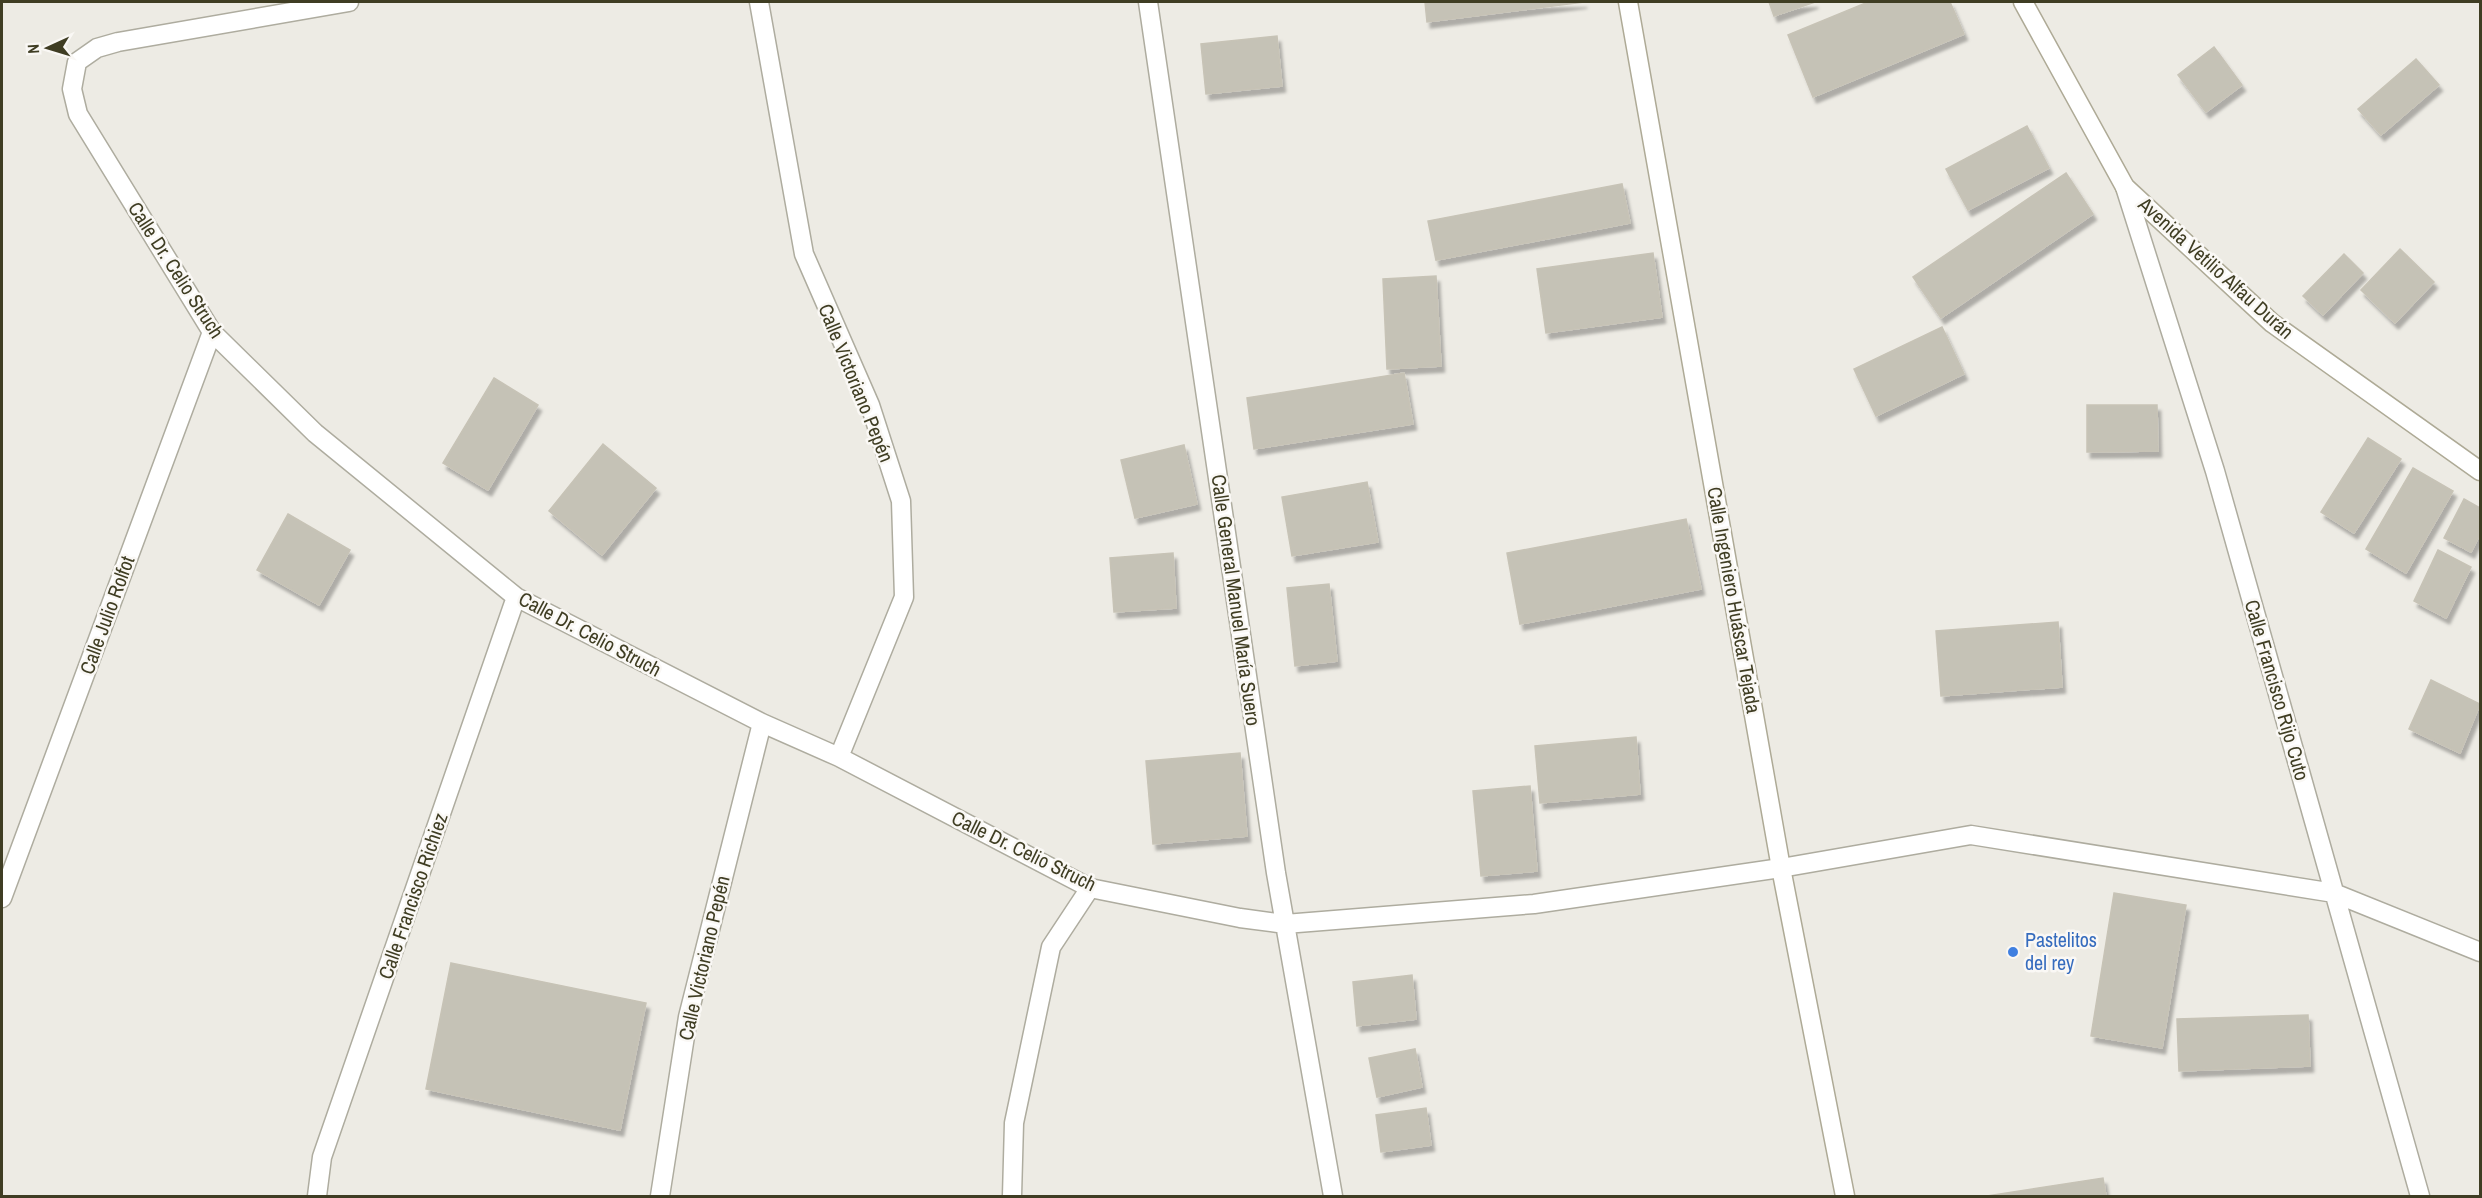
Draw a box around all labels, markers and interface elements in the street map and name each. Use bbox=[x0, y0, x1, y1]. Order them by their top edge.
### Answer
north arrow bbox=[18, 18, 78, 78]
text: N bbox=[22, 44, 44, 55]
street label: Avenida Vetilio Alfau Durán bbox=[2132, 190, 2300, 345]
street label: Calle Dr. Celio Struch bbox=[122, 196, 231, 343]
street label: Calle Victoriano Pepén bbox=[812, 300, 901, 466]
street label: Calle General Manuel María Suero bbox=[1205, 473, 1267, 727]
street label: Calle Ingeniero Huáscar Tejada bbox=[1701, 485, 1768, 715]
street label: Calle Julio Rolfot bbox=[73, 552, 141, 678]
street label: Calle Dr. Celio Struch bbox=[514, 585, 666, 682]
street label: Calle Francisco Rijo Cuto bbox=[2239, 596, 2316, 783]
street label: Calle Dr. Celio Struch bbox=[947, 804, 1101, 897]
street label: Calle Francisco Richiez bbox=[371, 809, 454, 983]
street label: Calle Victoriano Pepén bbox=[671, 873, 736, 1043]
place label: Pastelitos del rey bbox=[2025, 926, 2097, 976]
marker: Pastelitos del rey bbox=[2006, 945, 2020, 959]

